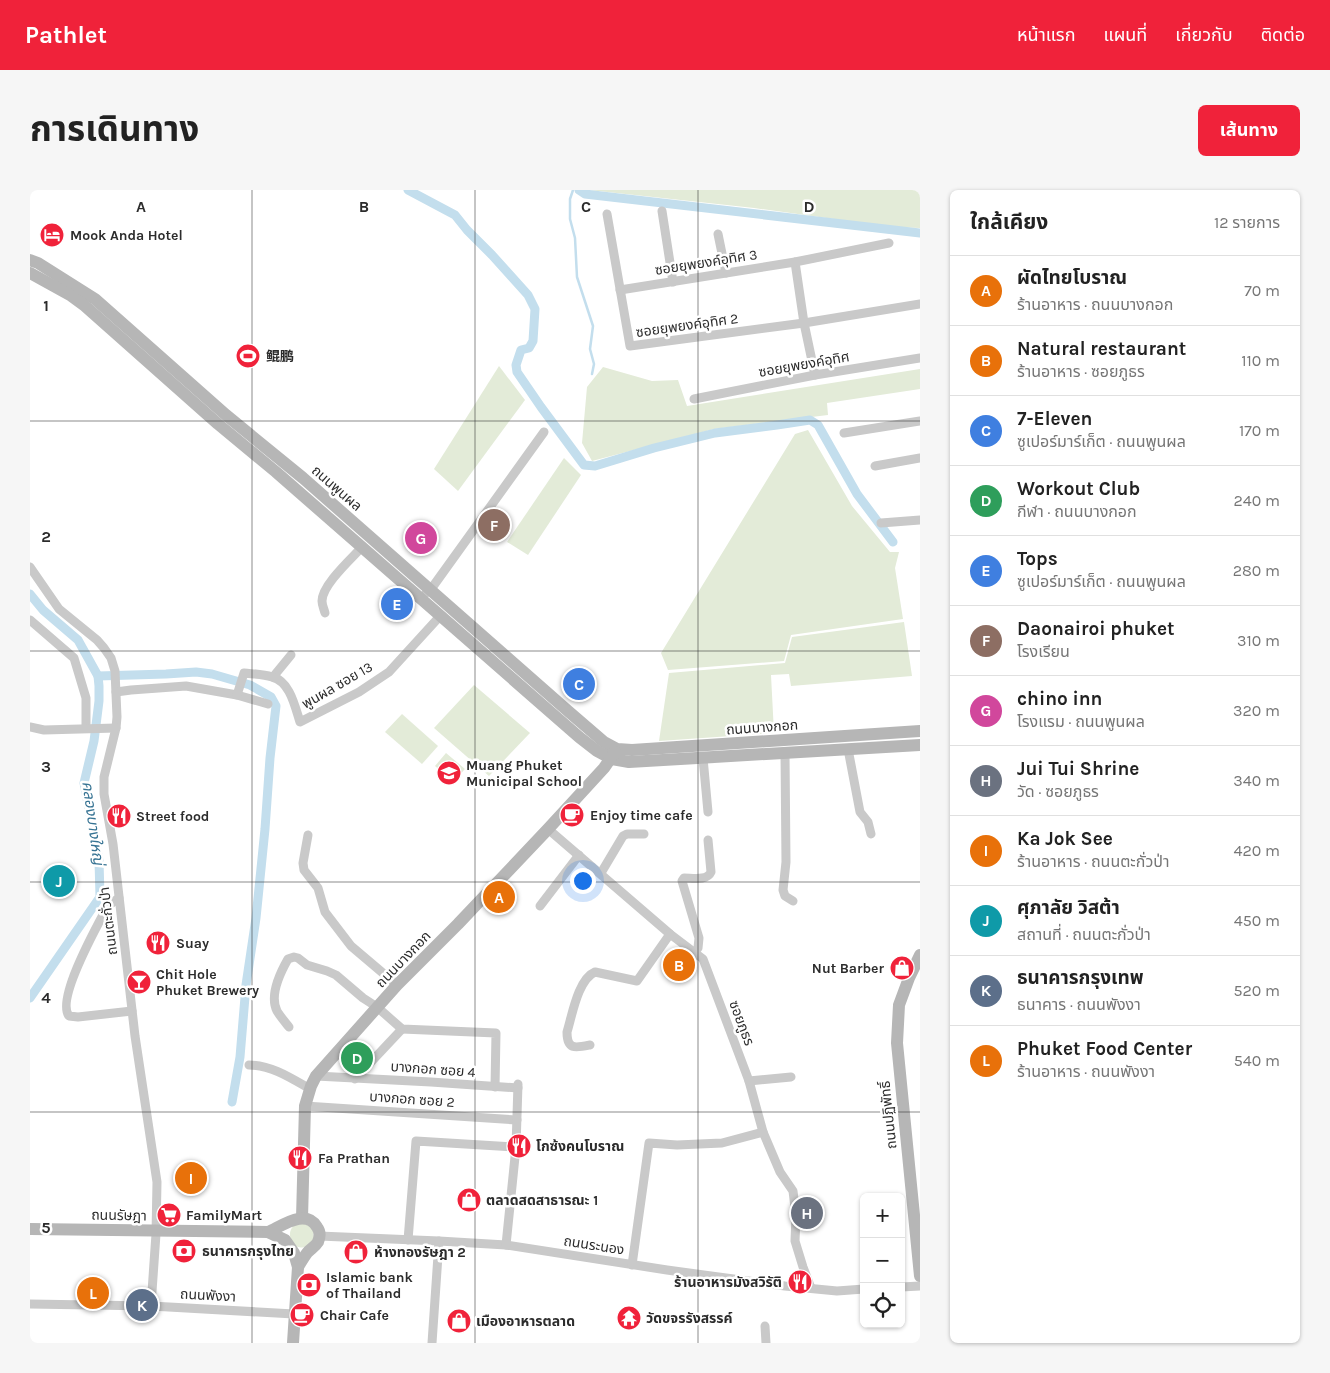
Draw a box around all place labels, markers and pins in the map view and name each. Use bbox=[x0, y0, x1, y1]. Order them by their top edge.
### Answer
hotel icon: Mook Anda Hotel bbox=[39, 222, 65, 248]
place label: Mook Anda Hotel bbox=[70, 227, 183, 244]
sports icon: 鲲鹏 bbox=[235, 343, 261, 369]
place label: 鲲鹏 bbox=[266, 348, 294, 365]
pin: F bbox=[478, 506, 510, 544]
pin: G bbox=[405, 519, 437, 557]
pin: E bbox=[381, 585, 413, 623]
pin: C bbox=[563, 665, 595, 703]
place label: Muang Phuket Municipal School bbox=[466, 757, 582, 790]
school or university icon: Muang Phuket Municipal School bbox=[436, 760, 462, 786]
cafe icon: Enjoy time cafe bbox=[559, 802, 585, 828]
restaurant icon: Street food bbox=[106, 803, 132, 829]
place label: Enjoy time cafe bbox=[590, 807, 693, 824]
place label: Street food bbox=[136, 808, 209, 825]
pin: J bbox=[43, 862, 75, 900]
pin: A bbox=[483, 878, 515, 916]
restaurant icon: Suay bbox=[145, 930, 171, 956]
place label: Suay bbox=[176, 935, 209, 952]
pin: B bbox=[663, 946, 695, 984]
shop icon: Nut Barber bbox=[889, 955, 915, 981]
place label: Nut Barber bbox=[812, 960, 884, 977]
place label: Chit Hole Phuket Brewery bbox=[156, 966, 259, 999]
bar icon: Chit Hole Phuket Brewery bbox=[126, 969, 152, 995]
pin: D bbox=[341, 1039, 373, 1077]
restaurant icon: โกซ้งคนโบราณ bbox=[506, 1133, 532, 1159]
place label: โกซ้งคนโบราณ bbox=[536, 1138, 624, 1155]
restaurant icon: Fa Prathan bbox=[287, 1145, 313, 1171]
place label: Fa Prathan bbox=[318, 1150, 390, 1167]
pin: I bbox=[175, 1159, 207, 1197]
shop icon: ตลาดสดสาธารณะ 1 bbox=[456, 1187, 482, 1213]
place label: ตลาดสดสาธารณะ 1 bbox=[486, 1192, 598, 1209]
pin: H bbox=[791, 1194, 823, 1232]
supermarket icon: FamilyMart bbox=[156, 1202, 182, 1228]
place label: FamilyMart bbox=[186, 1207, 263, 1224]
bank icon: ธนาคารกรุงไทย bbox=[171, 1238, 197, 1264]
shop icon: ห้างทองรัษฎา 2 bbox=[343, 1239, 369, 1265]
place label: ธนาคารกรุงไทย bbox=[202, 1243, 294, 1260]
place label: ห้างทองรัษฎา 2 bbox=[374, 1244, 466, 1261]
place label: Islamic bank of Thailand bbox=[326, 1269, 413, 1302]
restaurant icon: ร้านอาหารมังสวิรัติ bbox=[787, 1269, 813, 1295]
bank icon: Islamic bank of Thailand bbox=[296, 1272, 322, 1298]
pin: L bbox=[77, 1274, 109, 1312]
place label: ร้านอาหารมังสวิรัติ bbox=[674, 1274, 782, 1291]
pin: K bbox=[126, 1286, 158, 1324]
cafe icon: Chair Cafe bbox=[289, 1302, 315, 1328]
temple icon: วัดขจรรังสรรค์ bbox=[616, 1305, 642, 1331]
place label: Chair Cafe bbox=[320, 1307, 389, 1324]
shop icon: เมืองอาหารตลาด bbox=[446, 1308, 472, 1334]
place label: วัดขจรรังสรรค์ bbox=[646, 1310, 733, 1327]
place label: เมืองอาหารตลาด bbox=[476, 1313, 575, 1330]

